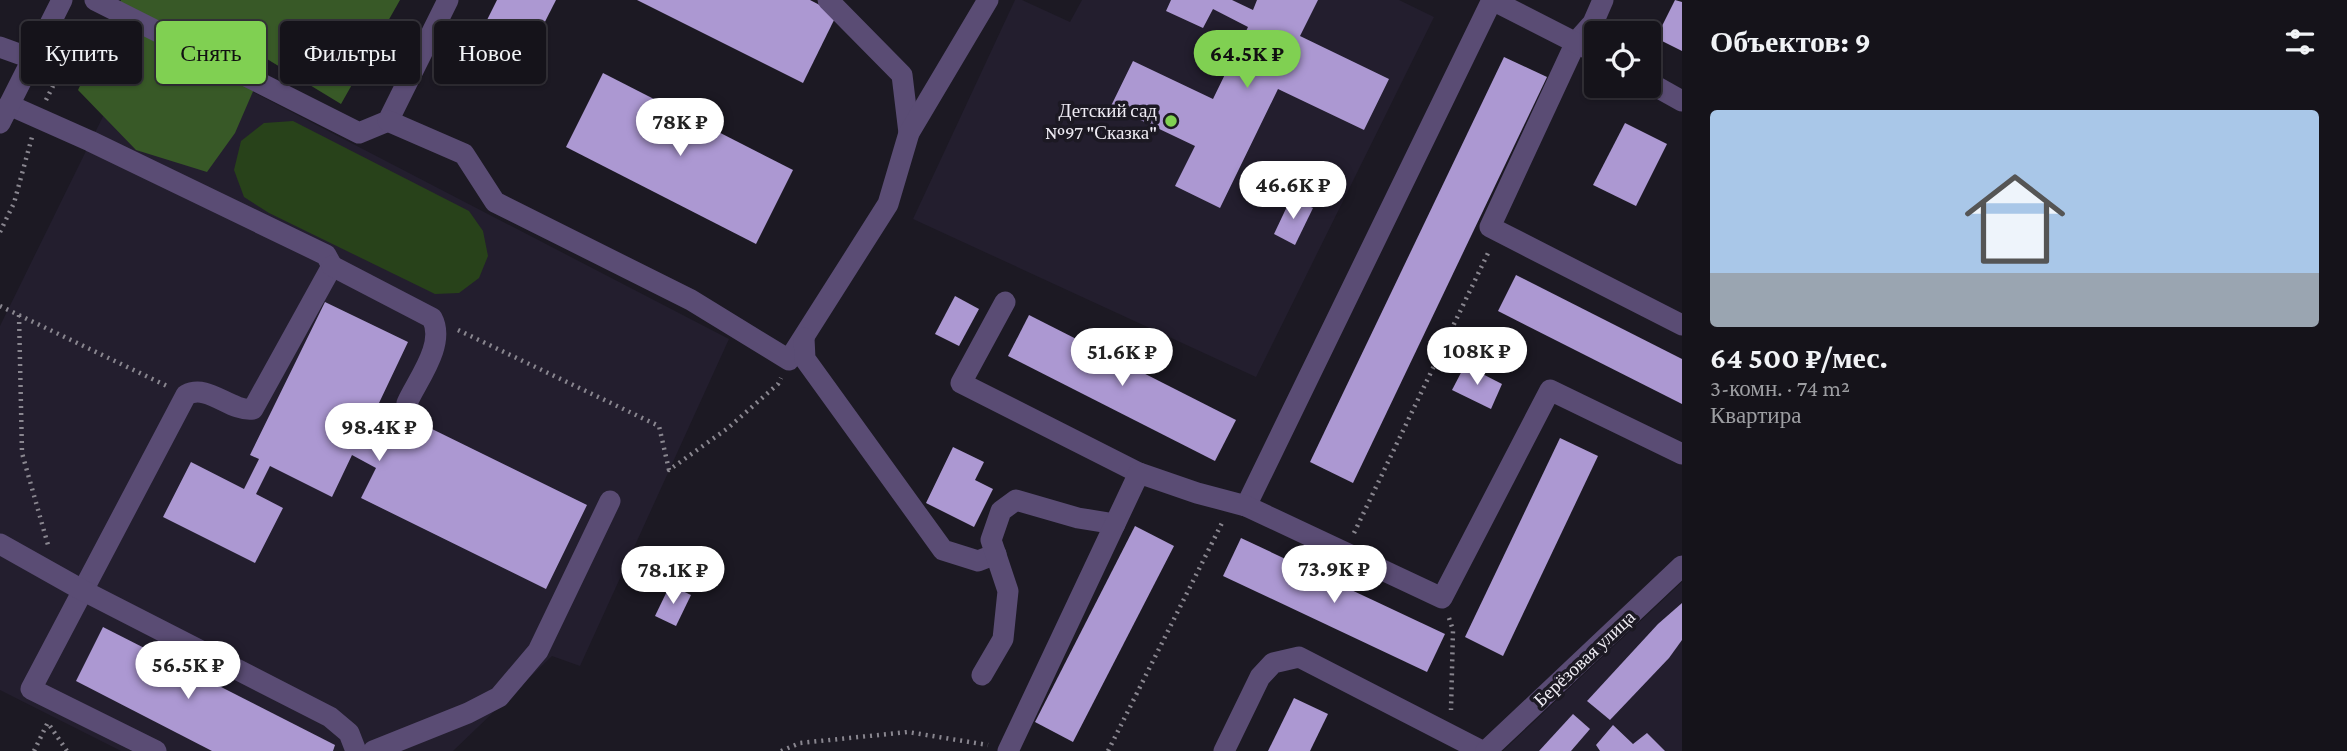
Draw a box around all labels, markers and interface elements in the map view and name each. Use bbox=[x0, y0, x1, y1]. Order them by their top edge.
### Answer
chip: Купить bbox=[21, 21, 142, 84]
chip: Снять bbox=[156, 21, 266, 84]
chip: Фильтры bbox=[280, 21, 420, 84]
chip: Новое bbox=[434, 21, 546, 84]
map controls bbox=[1584, 21, 1661, 98]
button: locate bbox=[1584, 21, 1661, 98]
icon: filters bbox=[2281, 23, 2319, 61]
text: Объектов: 9 bbox=[1710, 25, 1871, 58]
pin: 64.5K ₽ bbox=[1182, 31, 1312, 90]
text: 64.5K ₽ bbox=[1210, 40, 1284, 66]
pin: 78K ₽ bbox=[631, 99, 729, 158]
place label: Детский сад №97 "Сказка" bbox=[1045, 100, 1157, 143]
text: 78K ₽ bbox=[652, 108, 708, 134]
marker: Детский сад №97 "Сказка" bbox=[1163, 113, 1179, 129]
icon: home bbox=[1952, 156, 2078, 282]
pin: 46.6K ₽ bbox=[1228, 162, 1358, 221]
text: 46.6K ₽ bbox=[1255, 171, 1331, 197]
pin: 51.6K ₽ bbox=[1057, 328, 1187, 388]
pin: 108K ₽ bbox=[1420, 328, 1534, 387]
text: 108K ₽ bbox=[1443, 337, 1511, 363]
text: 51.6K ₽ bbox=[1087, 338, 1157, 364]
text: 64 500 ₽/мес. bbox=[1710, 341, 1888, 374]
text: 3-комн. · 74 m² bbox=[1710, 375, 1850, 401]
text: Квартира bbox=[1710, 402, 1801, 428]
pin: 98.4K ₽ bbox=[314, 404, 444, 463]
text: 98.4K ₽ bbox=[341, 413, 417, 439]
pin: 78.1K ₽ bbox=[608, 546, 738, 606]
pin: 73.9K ₽ bbox=[1269, 546, 1399, 605]
text: 73.9K ₽ bbox=[1298, 555, 1370, 581]
text: 78.1K ₽ bbox=[637, 556, 709, 582]
street label: Берёзовая улица bbox=[1529, 606, 1640, 711]
pin: 56.5K ₽ bbox=[123, 642, 253, 701]
text: 56.5K ₽ bbox=[151, 651, 225, 677]

